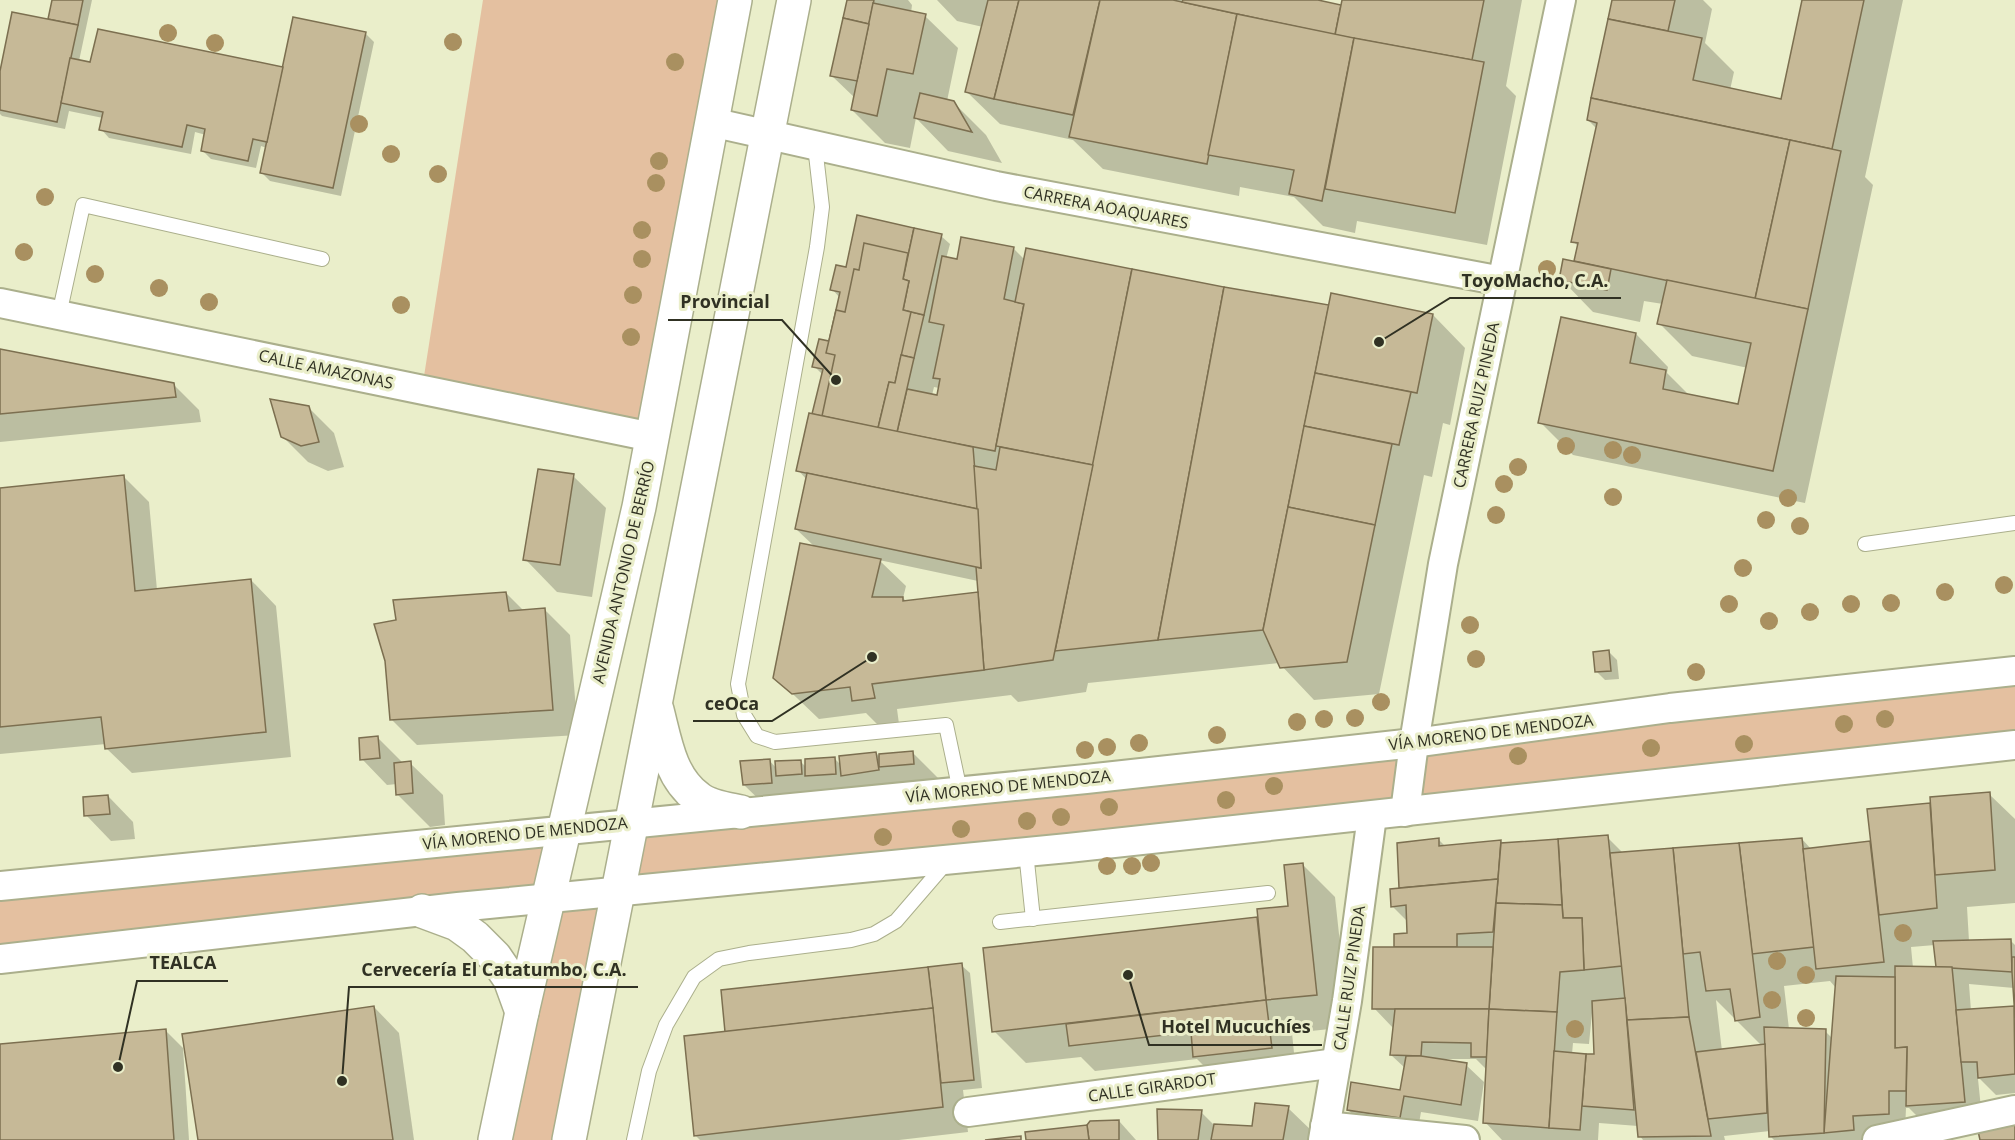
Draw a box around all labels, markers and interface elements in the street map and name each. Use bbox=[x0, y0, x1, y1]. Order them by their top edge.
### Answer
street label: CARRERA AOAQUARES bbox=[1022, 180, 1190, 234]
callout: ToyoMacho, C.A. bbox=[1450, 262, 1621, 298]
text: ToyoMacho, C.A. bbox=[1462, 268, 1609, 292]
callout: Provincial bbox=[668, 284, 782, 320]
text: Provincial bbox=[680, 289, 770, 313]
street label: CARRERA RUIZ PINEDA bbox=[1448, 319, 1505, 490]
street label: CALLE AMAZONAS bbox=[257, 344, 396, 394]
street label: AVENIDA ANTONIO DE BERRÍO bbox=[587, 458, 659, 686]
callout: ceOca bbox=[693, 685, 772, 721]
text: ceOca bbox=[705, 691, 759, 715]
street label: VÍA MORENO DE MENDOZA bbox=[1388, 708, 1595, 755]
street label: VÍA MORENO DE MENDOZA bbox=[904, 764, 1112, 808]
street label: VÍA MORENO DE MENDOZA bbox=[421, 811, 629, 855]
street label: CALLE RUIZ PINEDA bbox=[1328, 903, 1370, 1052]
callout: TEALCA bbox=[137, 945, 228, 981]
text: TEALCA bbox=[150, 950, 217, 974]
callout: Cervecería El Catatumbo, C.A. bbox=[349, 951, 638, 987]
text: Cervecería El Catatumbo, C.A. bbox=[361, 957, 627, 981]
callout: Hotel Mucuchíes bbox=[1149, 1009, 1322, 1045]
text: Hotel Mucuchíes bbox=[1161, 1014, 1311, 1038]
street label: CALLE GIRARDOT bbox=[1087, 1067, 1217, 1107]

